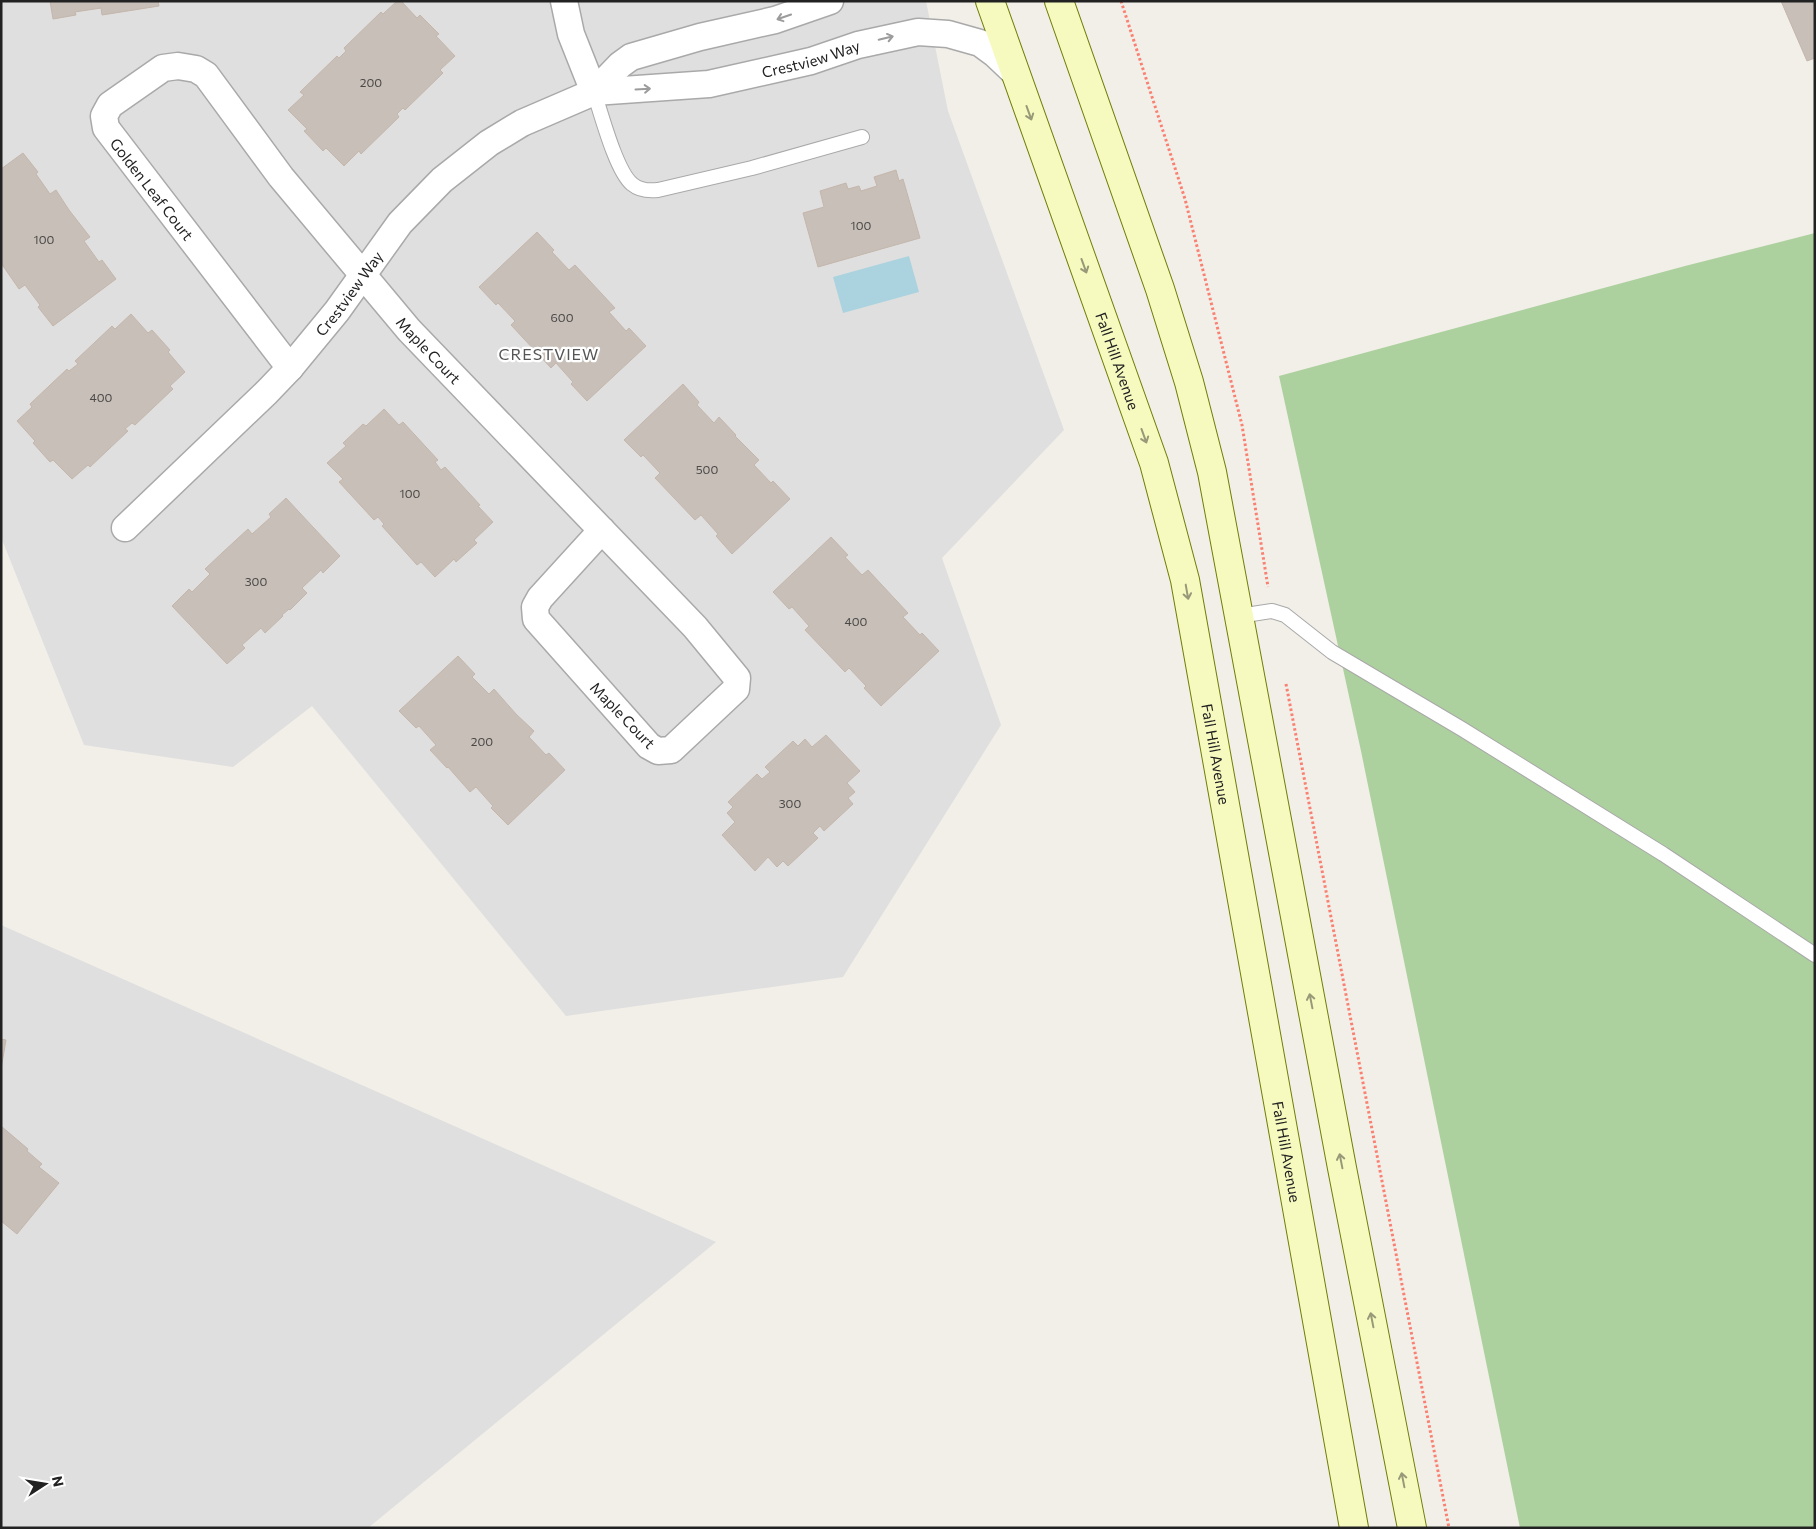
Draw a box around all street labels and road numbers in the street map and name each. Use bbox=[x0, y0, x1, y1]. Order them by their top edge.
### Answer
street label: Crestview Way bbox=[760, 36, 862, 81]
street label: Golden Leaf Court bbox=[107, 134, 197, 244]
street label: Crestview Way bbox=[311, 247, 386, 339]
street label: Fall Hill Avenue bbox=[1092, 310, 1143, 412]
street label: Maple Court bbox=[393, 313, 465, 387]
street label: Maple Court bbox=[587, 678, 659, 752]
street label: Fall Hill Avenue bbox=[1198, 702, 1234, 806]
street label: Fall Hill Avenue bbox=[1269, 1100, 1305, 1204]

